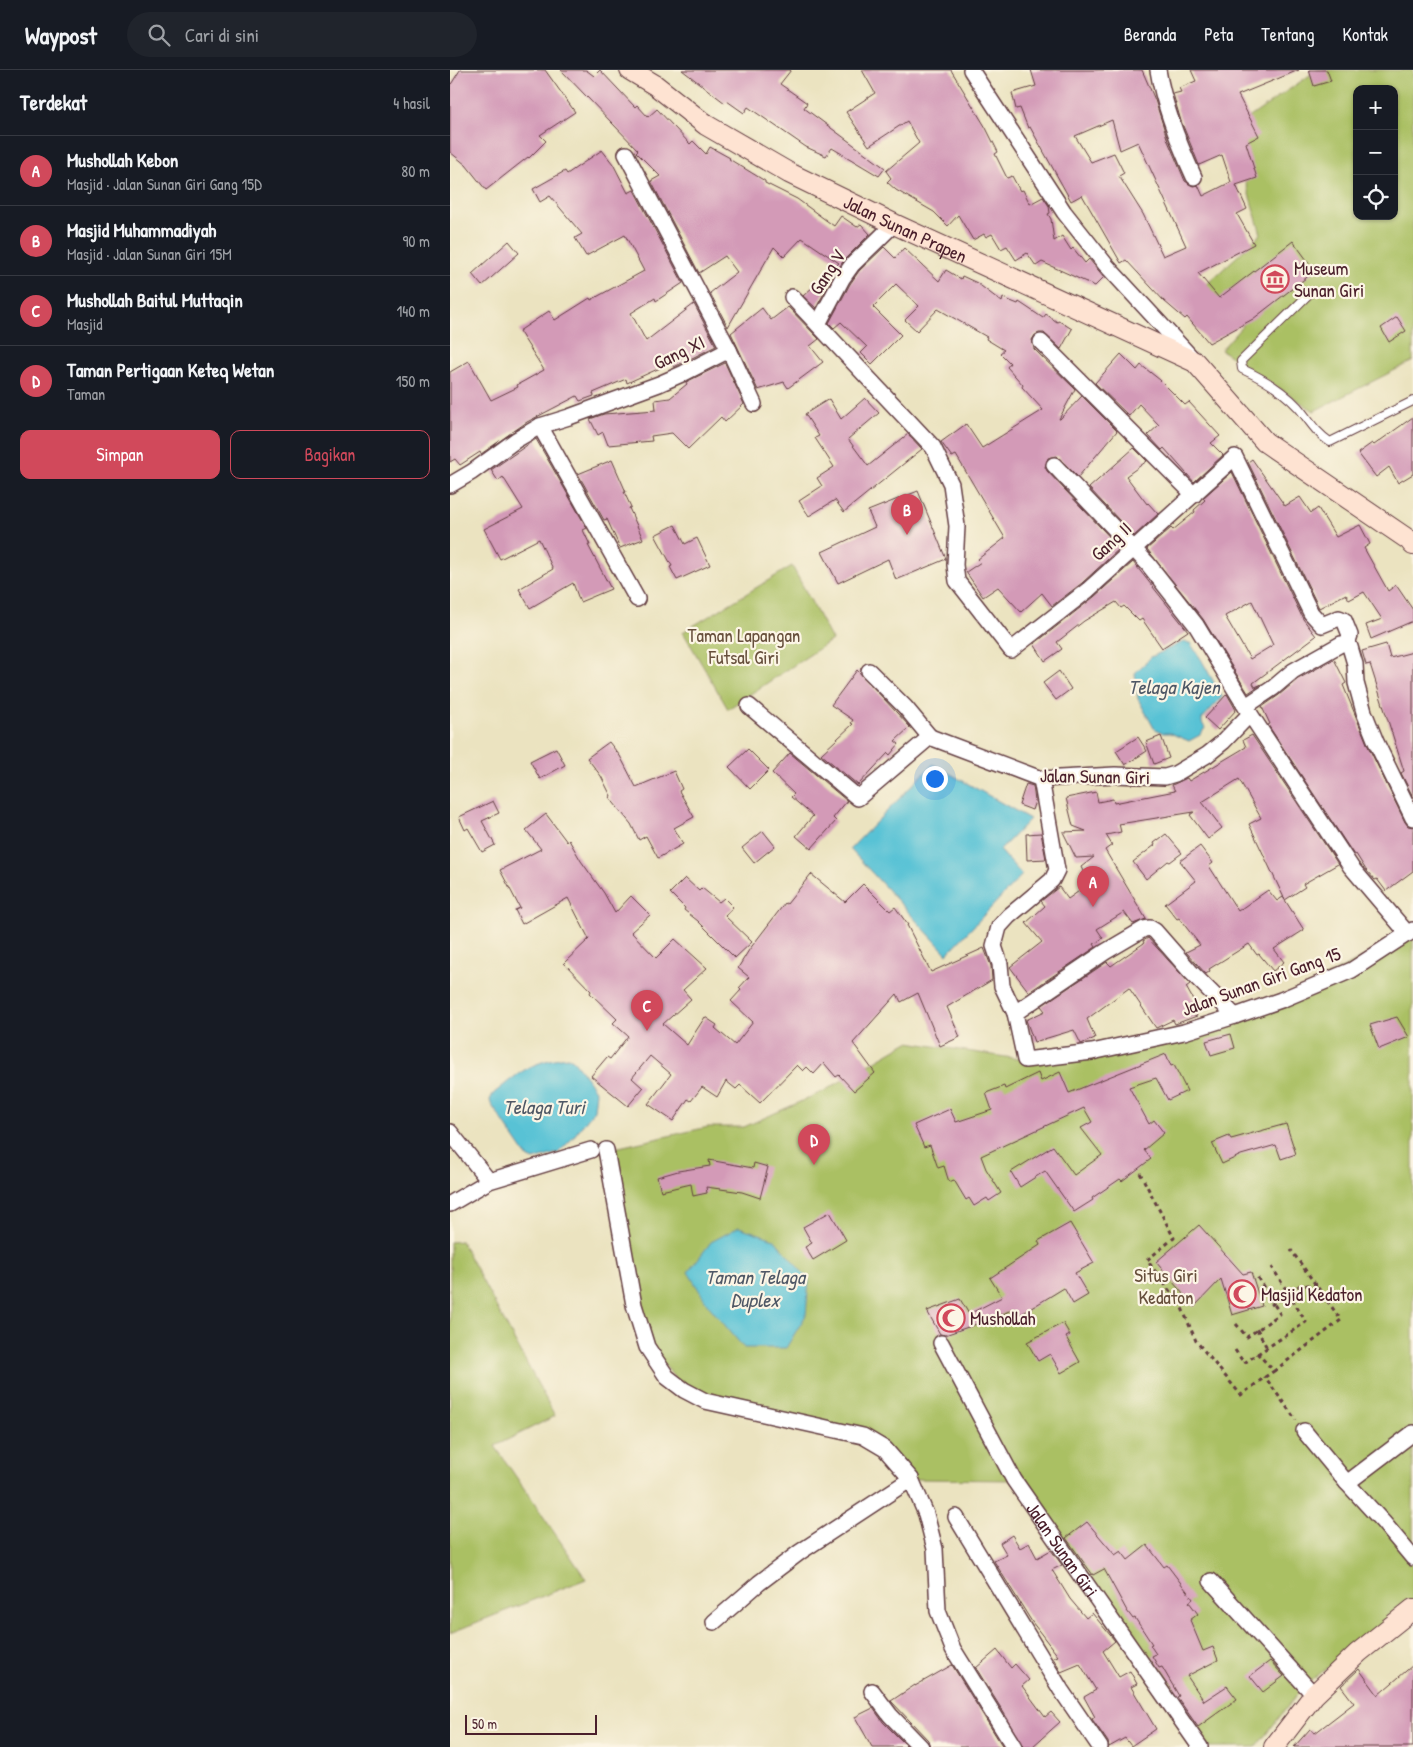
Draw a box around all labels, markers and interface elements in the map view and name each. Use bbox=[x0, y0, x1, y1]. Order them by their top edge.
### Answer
search box bbox=[127, 12, 477, 57]
text: Waypost bbox=[25, 19, 97, 51]
icon: search bbox=[145, 21, 173, 49]
text: Cari di sini bbox=[185, 22, 259, 48]
text: Beranda bbox=[1124, 22, 1176, 47]
text: Peta bbox=[1204, 22, 1233, 47]
text: Tentang bbox=[1261, 22, 1314, 47]
text: Kontak bbox=[1342, 22, 1388, 47]
map controls bbox=[1353, 85, 1398, 220]
button: + bbox=[1353, 85, 1398, 130]
text: Terdekat bbox=[20, 88, 87, 117]
text: 4 hasil bbox=[393, 92, 430, 114]
button: − bbox=[1353, 130, 1398, 175]
text: Mushollah Kebon bbox=[67, 147, 178, 173]
text: A bbox=[32, 160, 40, 182]
text: 80 m bbox=[401, 160, 430, 182]
text: Masjid · Jalan Sunan Giri Gang 15D bbox=[67, 173, 262, 195]
button: locate bbox=[1353, 175, 1398, 220]
street label: Jalan Sunan Prapen bbox=[839, 189, 971, 269]
text: Masjid Muhammadiyah bbox=[67, 217, 216, 243]
text: B bbox=[32, 230, 40, 252]
text: 90 m bbox=[402, 230, 430, 252]
text: Masjid · Jalan Sunan Giri 15M bbox=[67, 243, 232, 265]
street label: Gang V bbox=[803, 244, 851, 299]
place label: Museum Sunan Giri bbox=[1294, 255, 1364, 303]
museum icon: Museum Sunan Giri bbox=[1260, 264, 1290, 294]
text: Mushollah Baitul Muttaqin bbox=[67, 287, 243, 313]
text: C bbox=[32, 300, 40, 322]
text: 140 m bbox=[396, 300, 430, 322]
text: Masjid bbox=[67, 313, 103, 335]
street label: Gang XI bbox=[649, 329, 709, 375]
text: Taman Pertigaan Keteq Wetan bbox=[67, 357, 274, 383]
text: D bbox=[32, 370, 40, 392]
text: 150 m bbox=[396, 370, 430, 392]
text: Taman bbox=[67, 383, 105, 405]
button: Simpan bbox=[20, 430, 220, 479]
button: Bagikan bbox=[230, 430, 430, 479]
pin: B bbox=[891, 494, 923, 535]
street label: Gang II bbox=[1085, 515, 1137, 567]
park label: Taman Lapangan Futsal Giri bbox=[688, 622, 800, 670]
water label: Telaga Kajen bbox=[1128, 673, 1222, 701]
street label: Jalan Sunan Giri bbox=[1040, 762, 1150, 790]
your location bbox=[922, 766, 948, 792]
pin: A bbox=[1077, 866, 1109, 907]
street label: Jalan Sunan Giri Gang 15 bbox=[1178, 940, 1344, 1022]
pin: C bbox=[631, 990, 663, 1031]
water label: Telaga Turi bbox=[503, 1093, 587, 1121]
pin: D bbox=[798, 1124, 830, 1165]
park label: Situs Giri Kedaton bbox=[1134, 1262, 1198, 1310]
water label: Taman Telaga Duplex bbox=[705, 1263, 807, 1314]
mosque icon: Masjid Kedaton bbox=[1227, 1279, 1257, 1309]
place label: Masjid Kedaton bbox=[1261, 1281, 1363, 1307]
mosque icon: Mushollah bbox=[936, 1303, 966, 1333]
place label: Mushollah bbox=[970, 1305, 1035, 1331]
street label: Jalan Sunan Giri bbox=[1020, 1497, 1105, 1602]
scale bar bbox=[465, 1712, 598, 1735]
text: 50 m bbox=[472, 1714, 497, 1733]

